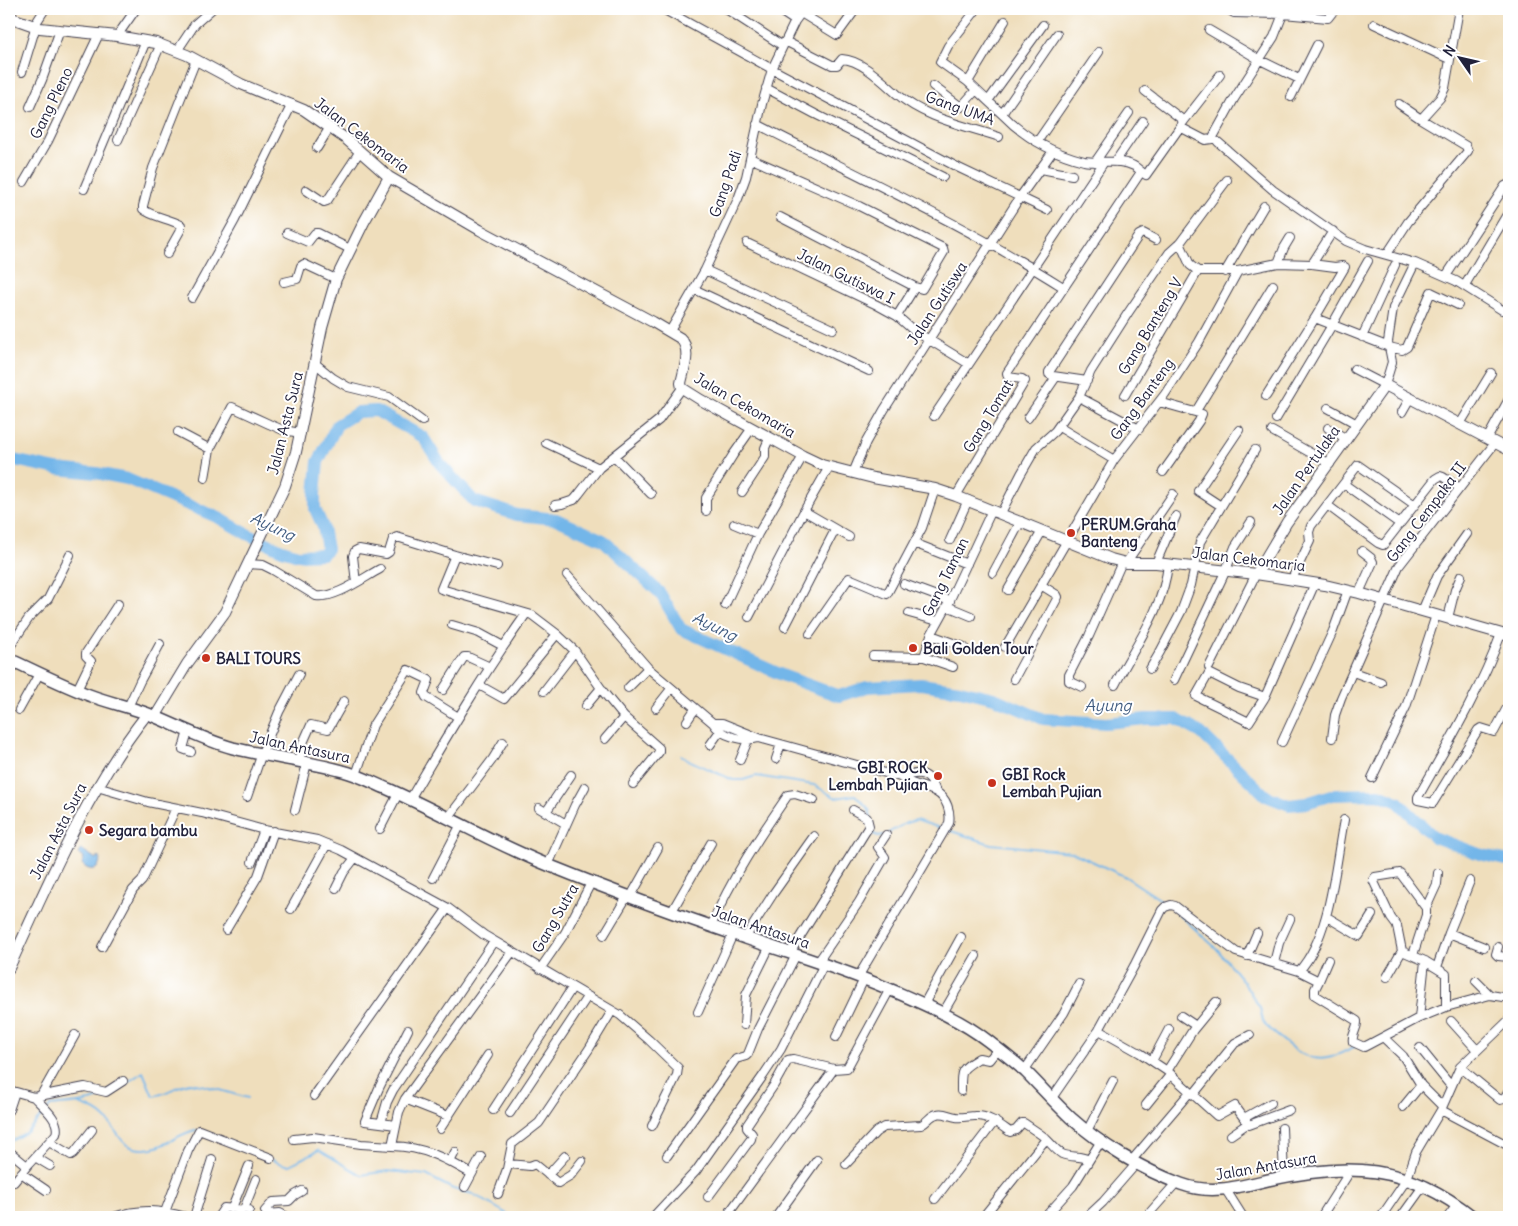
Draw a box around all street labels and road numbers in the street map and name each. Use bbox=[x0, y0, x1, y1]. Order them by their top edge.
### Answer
street label: Gang Pleno bbox=[25, 64, 77, 142]
street label: Gang UMA bbox=[923, 87, 997, 129]
street label: Jalan Cekomaria bbox=[311, 93, 413, 177]
street label: Gang Padi bbox=[705, 148, 745, 220]
street label: Jalan Gutiswa I bbox=[794, 244, 898, 308]
street label: Jalan Gutiswa bbox=[903, 257, 971, 348]
street label: Gang Banteng V bbox=[1114, 274, 1186, 378]
street label: Gang Banteng bbox=[1106, 354, 1178, 444]
street label: Jalan Cekomaria bbox=[691, 368, 799, 442]
street label: Jalan Asta Sura bbox=[263, 369, 307, 477]
street label: Gang Tomat bbox=[959, 376, 1017, 456]
street label: Jalan Pertulaka bbox=[1268, 421, 1344, 518]
street label: Gang Cempaka II bbox=[1382, 458, 1470, 566]
street label: Gang Taman bbox=[918, 534, 972, 620]
street label: Jalan Cekomaria bbox=[1191, 543, 1307, 575]
street label: Jalan Antasura bbox=[248, 727, 352, 767]
street label: Jalan Asta Sura bbox=[26, 779, 91, 882]
street label: Gang Sutra bbox=[528, 880, 583, 956]
street label: Jalan Antasura bbox=[710, 901, 813, 953]
street label: Jalan Antasura bbox=[1214, 1148, 1318, 1184]

